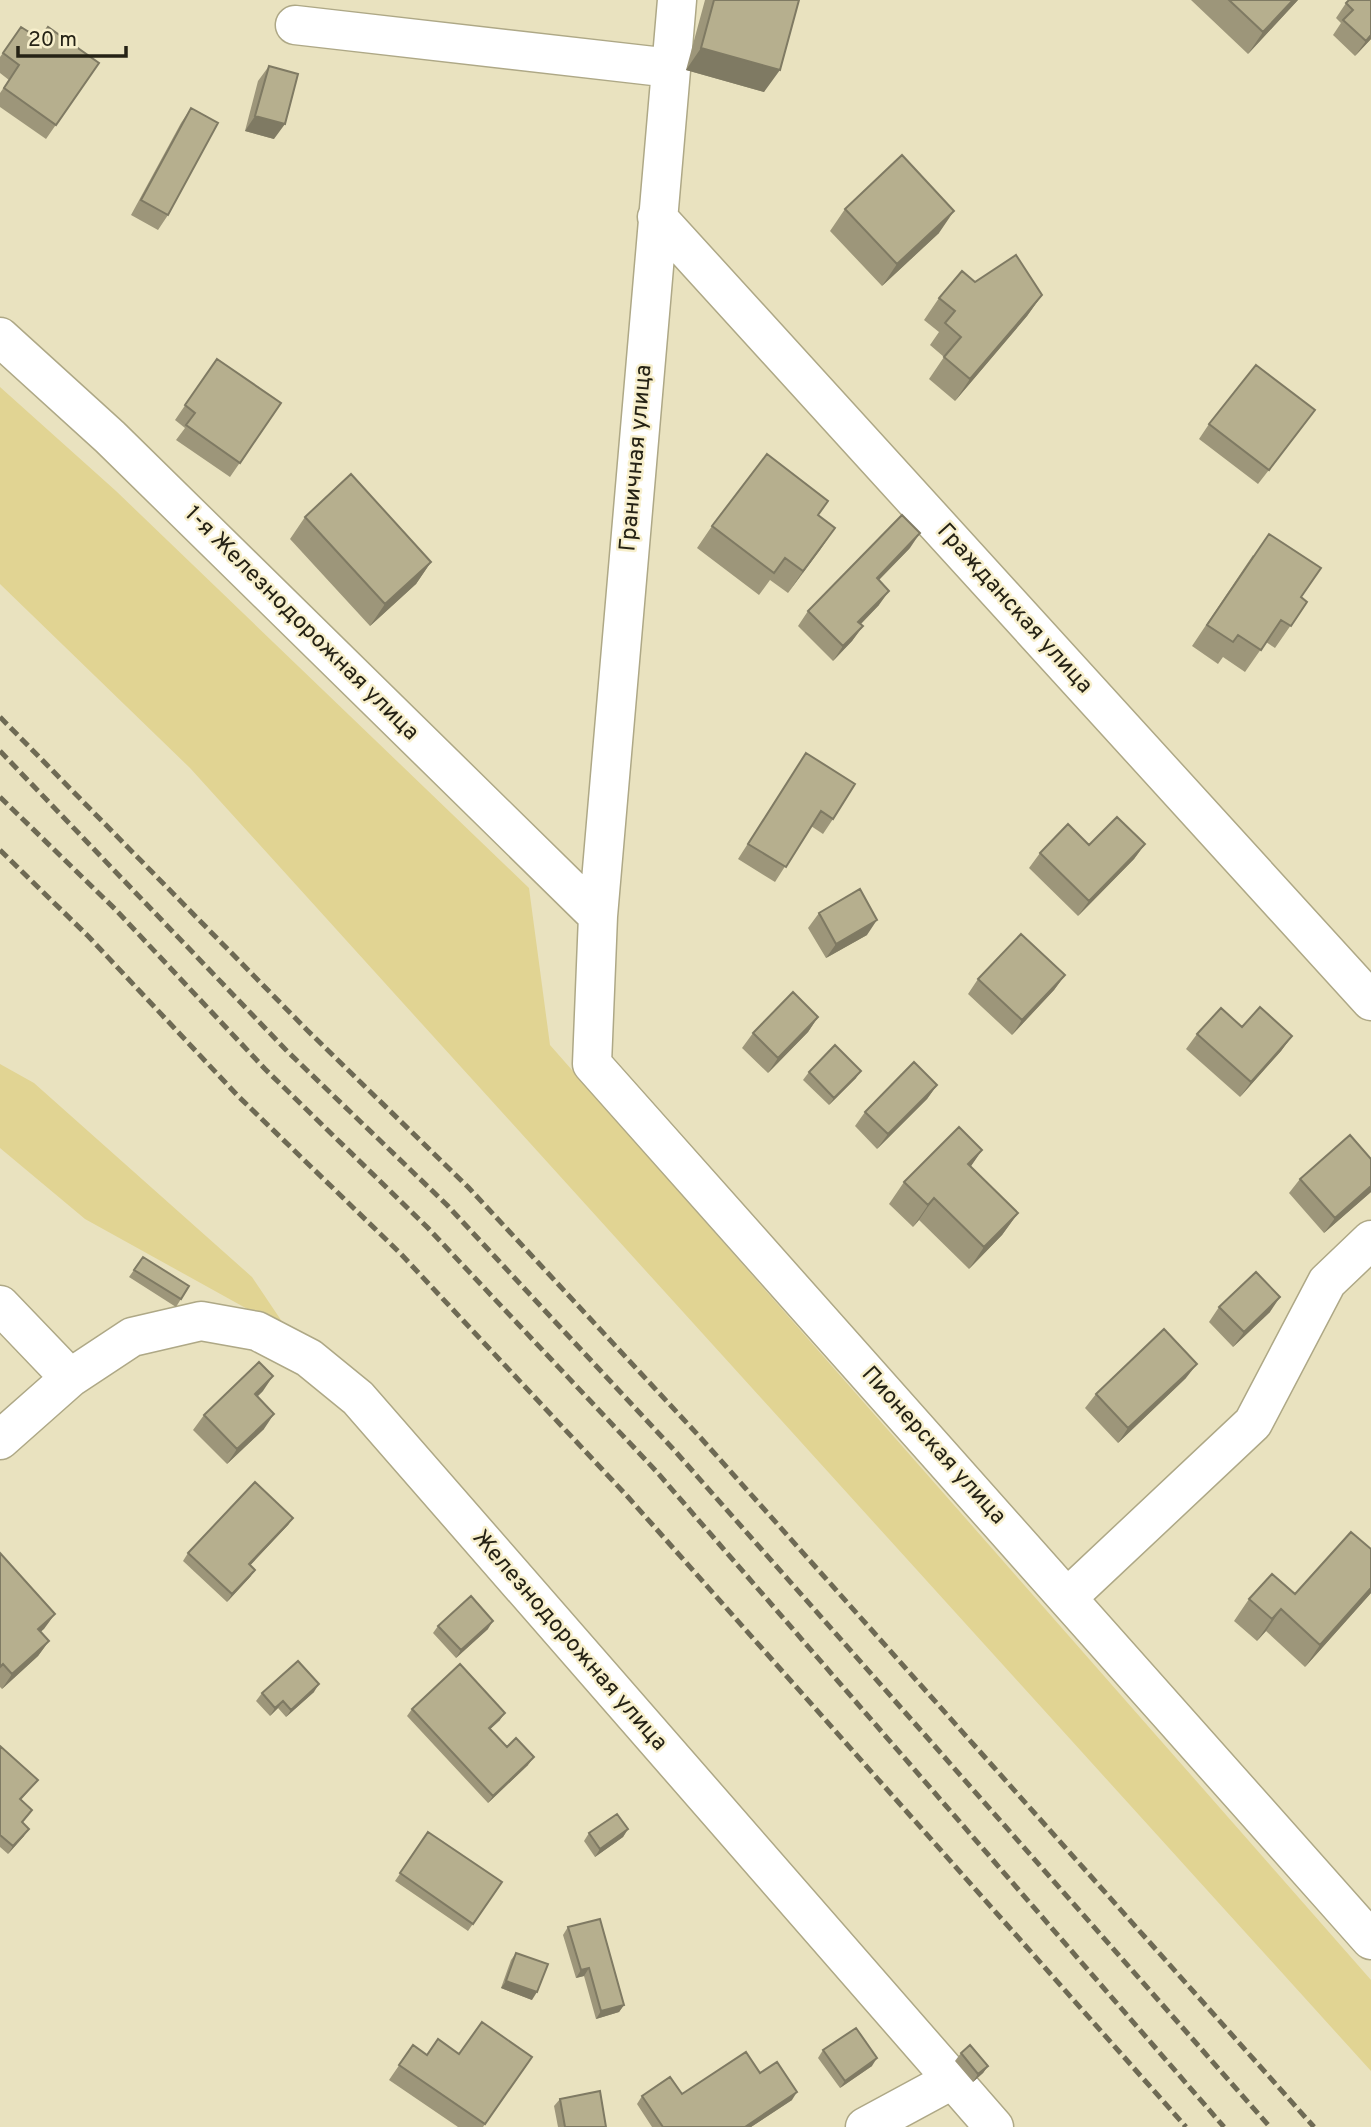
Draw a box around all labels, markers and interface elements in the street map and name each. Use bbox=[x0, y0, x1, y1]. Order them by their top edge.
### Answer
scale bar bbox=[18, 14, 126, 58]
text: 20 m bbox=[28, 27, 77, 54]
street label: Граничная улица bbox=[614, 363, 660, 553]
street label: 1-я Железнодорожная улица bbox=[178, 501, 424, 747]
street label: Гражданская улица bbox=[930, 518, 1098, 700]
street label: Пионерская улица bbox=[854, 1361, 1012, 1531]
street label: Железнодорожная улица bbox=[465, 1525, 673, 1757]

